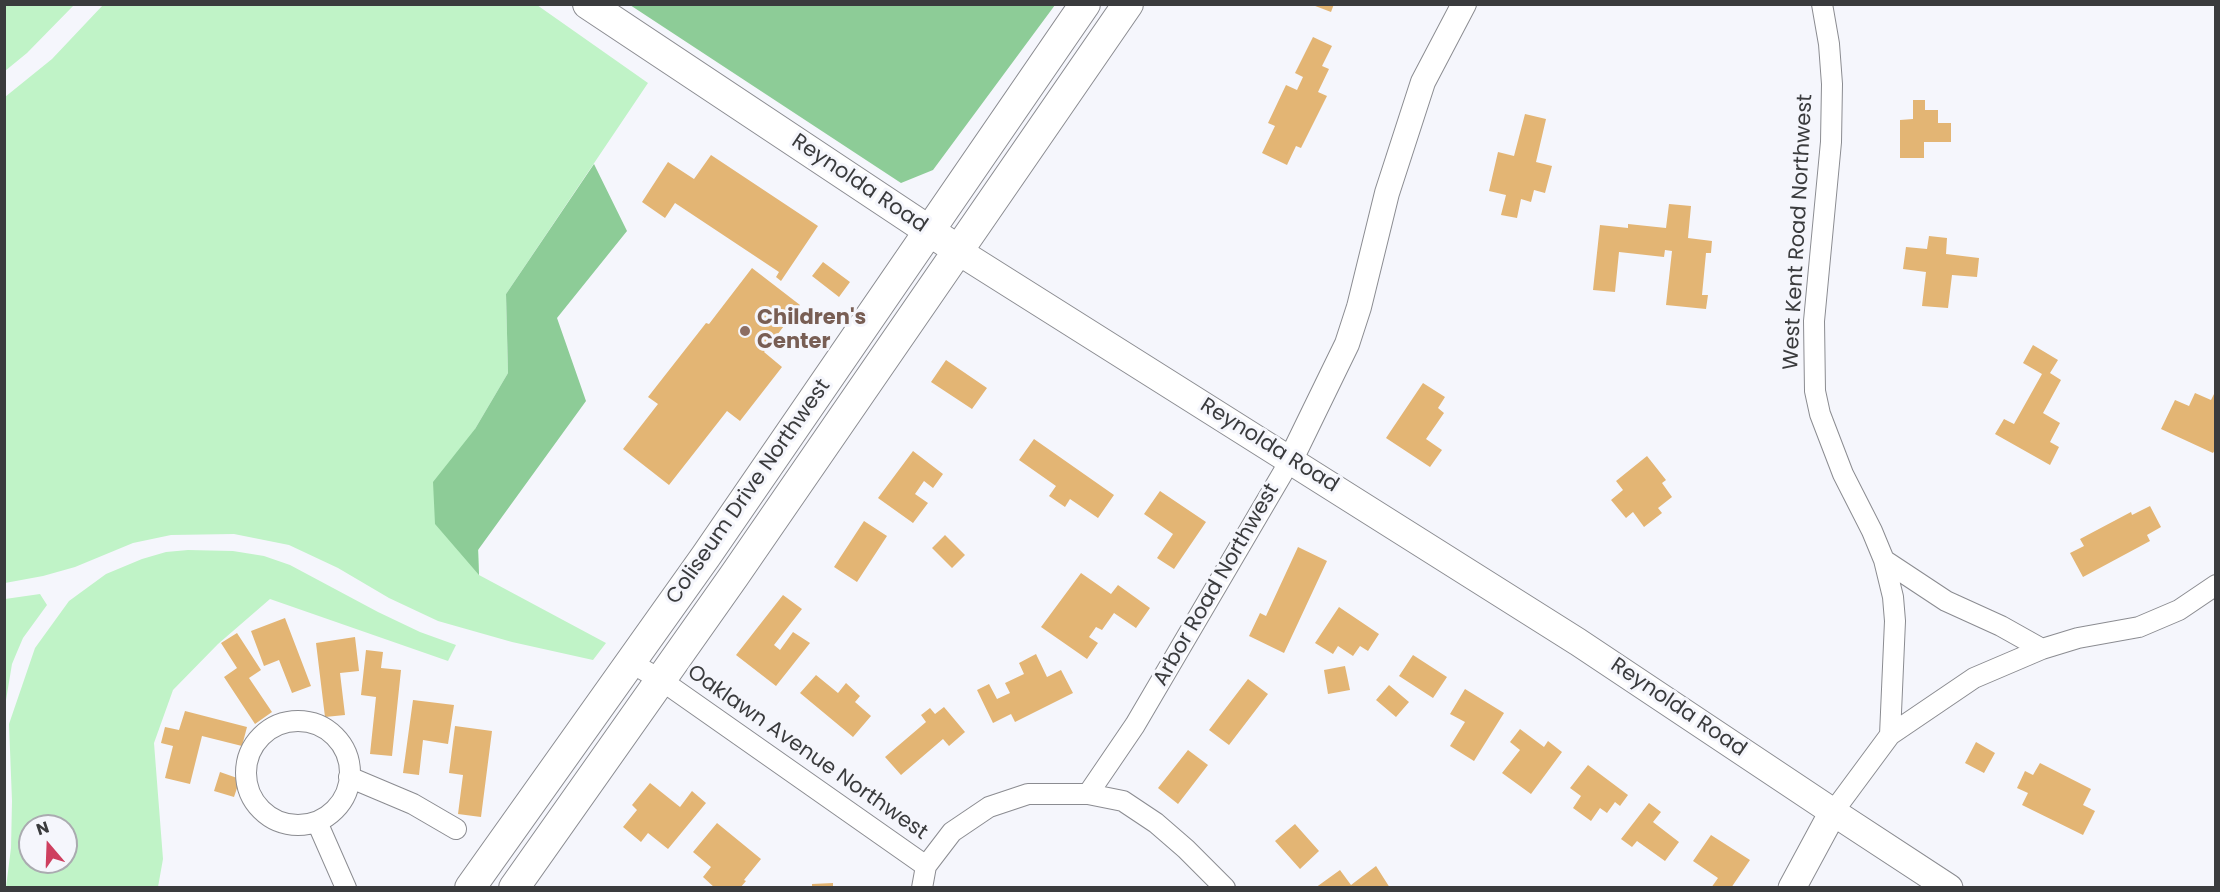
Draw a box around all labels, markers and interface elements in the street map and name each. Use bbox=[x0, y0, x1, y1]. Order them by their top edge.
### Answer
street label: West Kent Road Northwest bbox=[1779, 93, 1819, 371]
street label: Reynolda Road bbox=[786, 129, 932, 239]
place label: Children's Center bbox=[757, 306, 866, 356]
marker: Children's Center bbox=[738, 324, 752, 338]
street label: Coliseum Drive Northwest bbox=[662, 375, 836, 609]
street label: Reynolda Road bbox=[1195, 393, 1343, 499]
street label: Arbor Road Northwest bbox=[1149, 479, 1285, 691]
street label: Reynolda Road bbox=[1605, 653, 1751, 763]
street label: Oaklawn Avenue Northwest bbox=[682, 660, 932, 846]
north arrow bbox=[18, 814, 78, 874]
text: N bbox=[33, 816, 52, 841]

